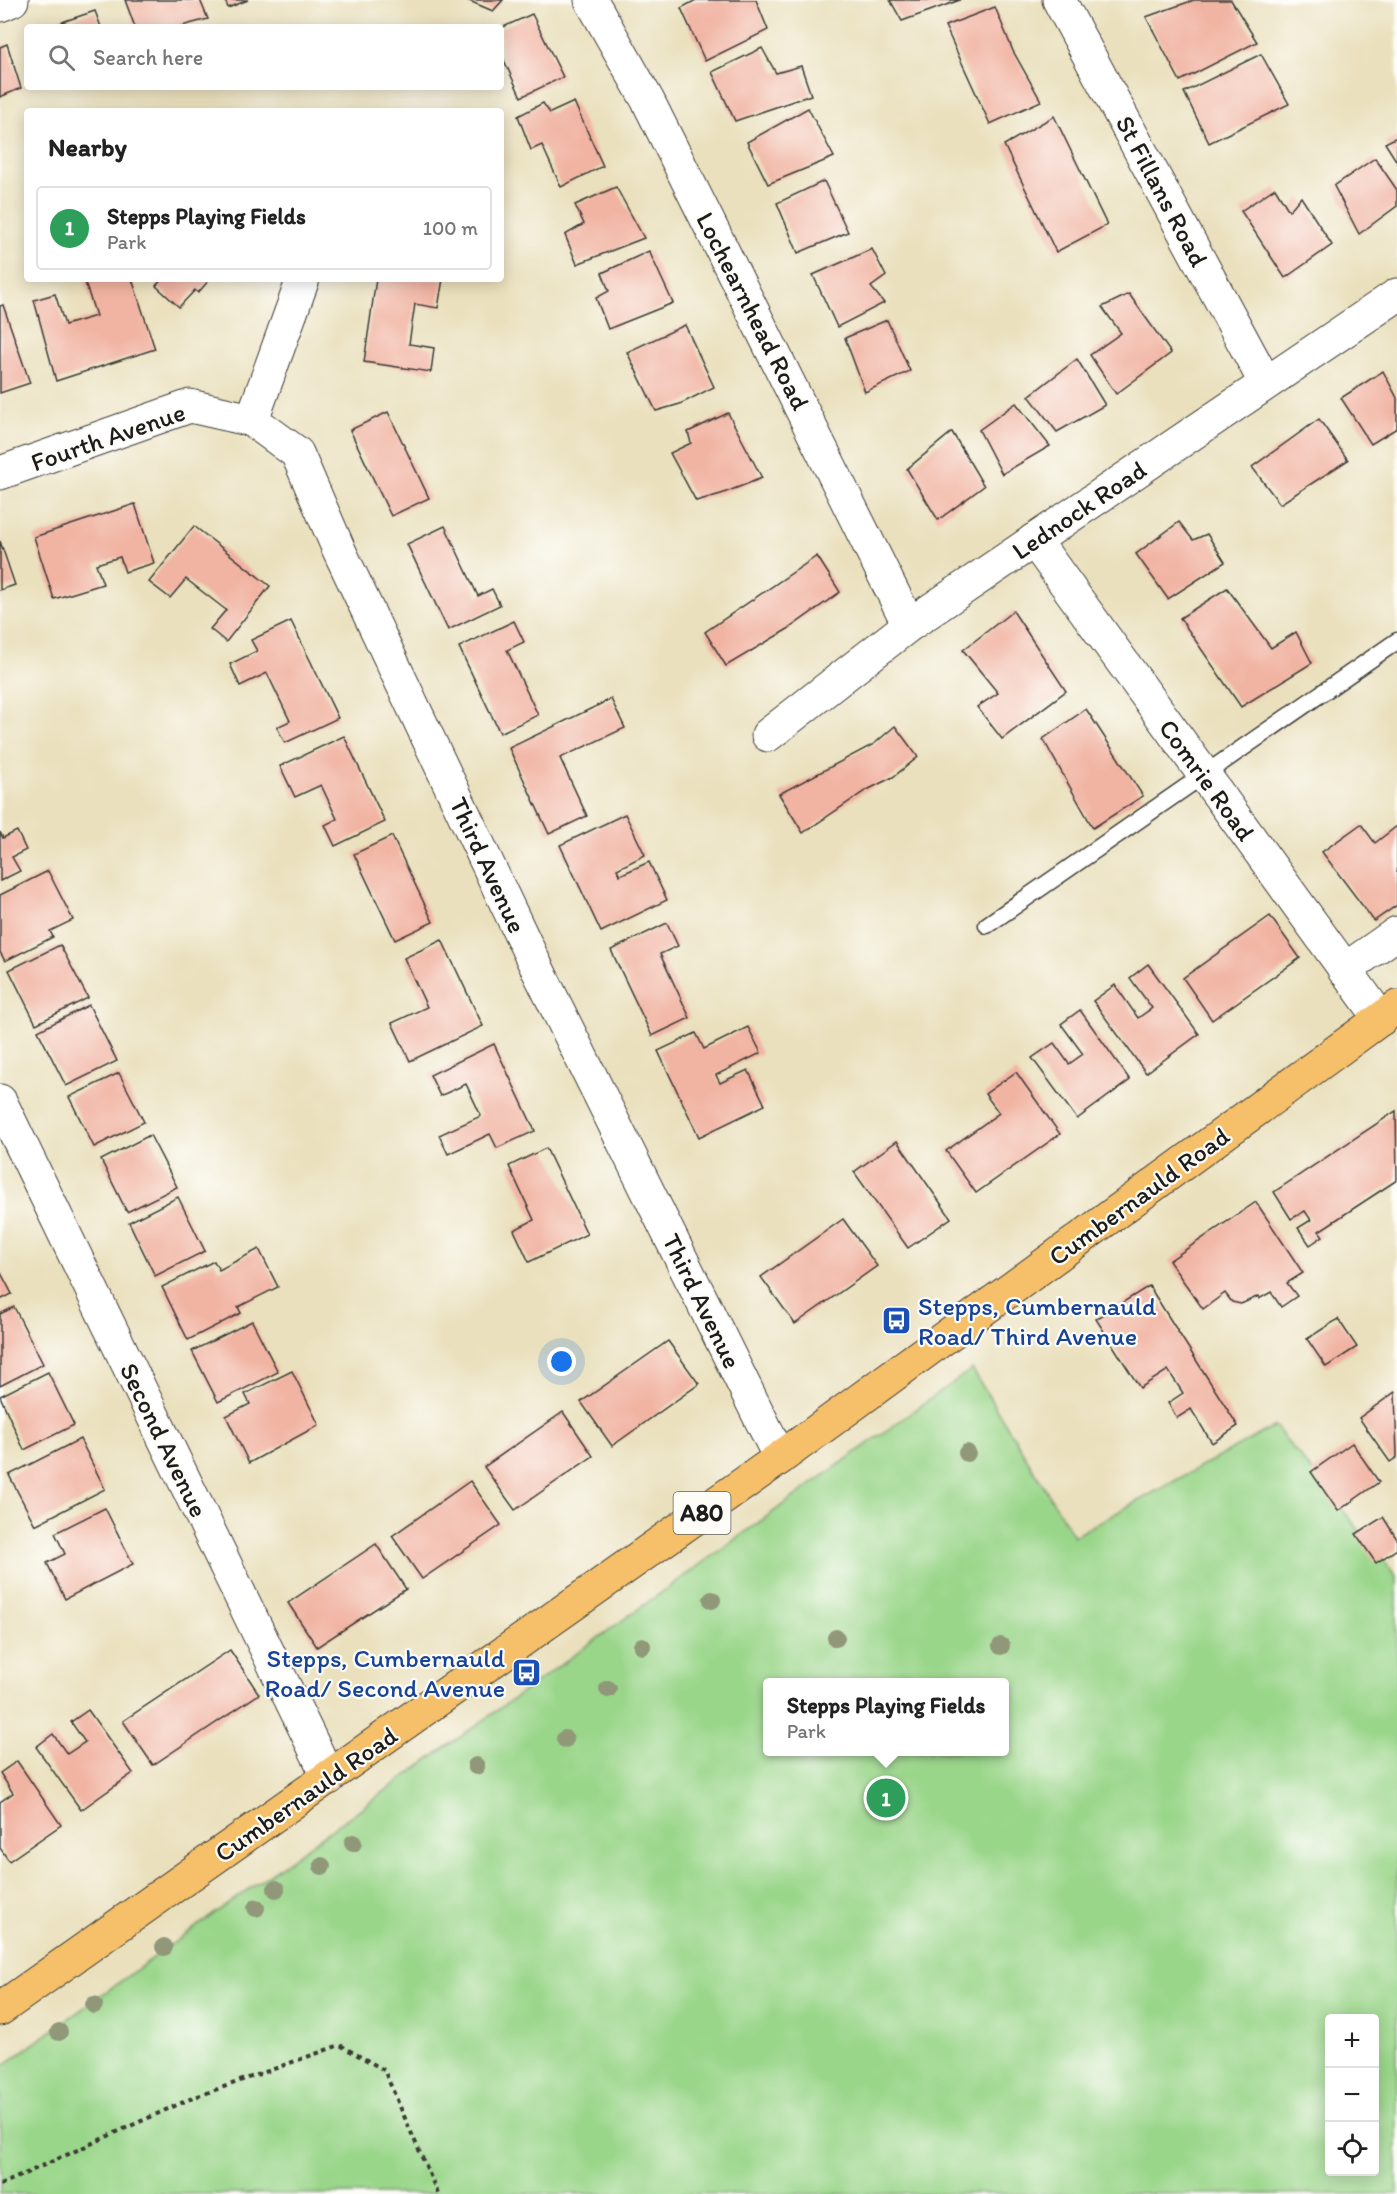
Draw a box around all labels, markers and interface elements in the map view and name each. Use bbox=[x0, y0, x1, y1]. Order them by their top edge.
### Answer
search box bbox=[24, 24, 504, 90]
icon: search bbox=[45, 41, 78, 74]
text: Search here bbox=[93, 44, 203, 71]
street label: St Fillans Road bbox=[1109, 110, 1215, 272]
text: Nearby bbox=[48, 131, 127, 163]
text: Stepps Playing Fields bbox=[107, 203, 306, 230]
street label: Lochearnhead Road bbox=[689, 207, 817, 416]
text: 1 bbox=[65, 216, 74, 240]
text: 100 m bbox=[423, 216, 478, 240]
text: Park bbox=[107, 230, 146, 254]
street label: Fourth Avenue bbox=[27, 396, 189, 478]
street label: Lednock Road bbox=[1006, 453, 1152, 567]
street label: Comrie Road bbox=[1152, 713, 1262, 848]
street label: Third Avenue bbox=[443, 792, 533, 938]
street label: Cumbernauld Road bbox=[1042, 1119, 1236, 1272]
street label: Third Avenue bbox=[656, 1228, 748, 1374]
place label: Stepps, Cumbernauld Road/ Third Avenue bbox=[918, 1290, 1157, 1352]
bus stop icon: Stepps, Cumbernauld Road/ Third Avenue bbox=[881, 1305, 913, 1337]
your location bbox=[547, 1347, 576, 1376]
street label: Second Avenue bbox=[113, 1358, 215, 1522]
road number: A80 bbox=[674, 1492, 730, 1534]
place label: Stepps, Cumbernauld Road/ Second Avenue bbox=[264, 1642, 506, 1704]
bus stop icon: Stepps, Cumbernauld Road/ Second Avenue bbox=[510, 1657, 542, 1689]
popup bbox=[763, 1678, 1009, 1756]
text: Stepps Playing Fields bbox=[787, 1692, 985, 1719]
street label: Cumbernauld Road bbox=[209, 1719, 404, 1869]
text: Park bbox=[787, 1719, 826, 1743]
pin: 1 bbox=[866, 1776, 906, 1820]
map controls bbox=[1325, 2014, 1379, 2176]
button: + bbox=[1325, 2014, 1379, 2068]
button: − bbox=[1325, 2068, 1379, 2122]
button: locate bbox=[1325, 2122, 1379, 2176]

